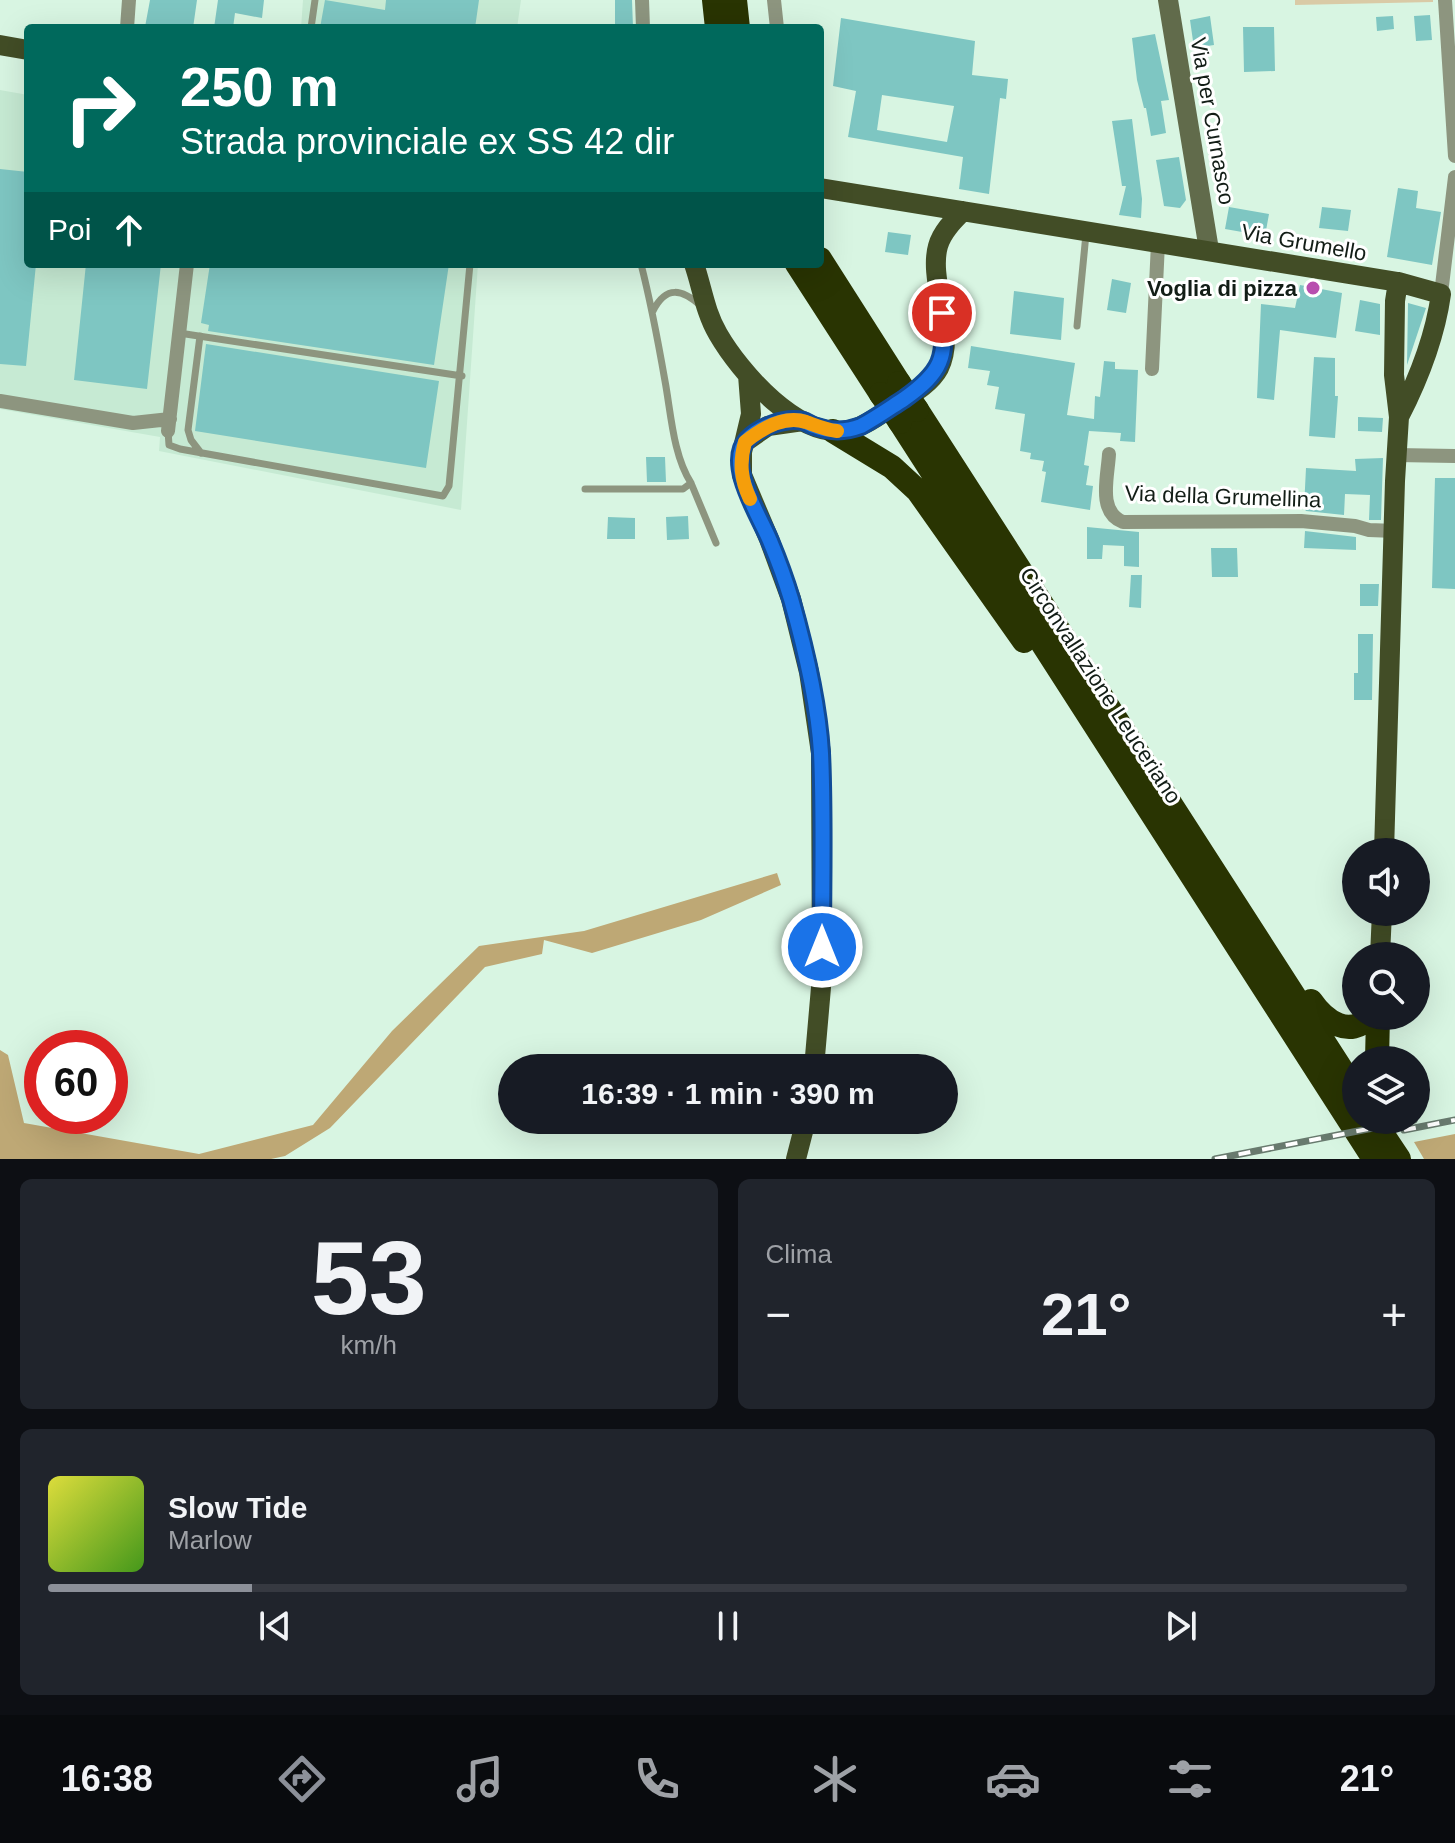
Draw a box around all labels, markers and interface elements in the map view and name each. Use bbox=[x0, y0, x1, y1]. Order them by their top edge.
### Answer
street label: Via per Curnasco bbox=[1185, 35, 1240, 207]
text: 250 m bbox=[180, 55, 339, 118]
icon: right bbox=[48, 56, 152, 160]
text: Strada provinciale ex SS 42 dir bbox=[180, 121, 674, 162]
icon: ahead bbox=[107, 208, 151, 252]
text: Poi bbox=[48, 213, 91, 246]
street label: Via Grumello bbox=[1239, 219, 1369, 266]
place label: Voglia di pizza bbox=[1147, 276, 1298, 301]
pin bbox=[908, 279, 976, 347]
marker: Voglia di pizza bbox=[1304, 279, 1322, 297]
icon: arrive bbox=[920, 291, 964, 335]
street label: Via della Grumellina bbox=[1124, 481, 1322, 512]
street label: Circonvallazione Leuceriano bbox=[1015, 563, 1186, 808]
map controls bbox=[1342, 838, 1430, 1134]
button: sound bbox=[1342, 838, 1430, 926]
position arrow bbox=[780, 905, 864, 989]
button: search bbox=[1342, 942, 1430, 1030]
speed limit sign: 60 bbox=[24, 1030, 128, 1134]
button: layers bbox=[1342, 1046, 1430, 1134]
text: 16:39 · 1 min · 390 m bbox=[581, 1077, 875, 1110]
text: 53 bbox=[311, 1220, 427, 1336]
text: Clima bbox=[766, 1239, 832, 1269]
text: 21° bbox=[1041, 1281, 1132, 1348]
text: − bbox=[766, 1290, 791, 1339]
text: + bbox=[1381, 1290, 1407, 1339]
text: km/h bbox=[341, 1330, 397, 1360]
text: Slow Tide bbox=[168, 1491, 307, 1524]
text: Marlow bbox=[168, 1525, 252, 1555]
icon: previous bbox=[253, 1604, 297, 1648]
icon: pause bbox=[706, 1604, 750, 1648]
icon: next bbox=[1159, 1604, 1203, 1648]
icon: directions bbox=[274, 1751, 330, 1807]
icon: music bbox=[452, 1751, 508, 1807]
icon: phone bbox=[629, 1751, 685, 1807]
icon: climate bbox=[807, 1751, 863, 1807]
icon: car bbox=[985, 1751, 1041, 1807]
icon: filters bbox=[1162, 1751, 1218, 1807]
text: 16:38 bbox=[61, 1758, 153, 1799]
text: 21° bbox=[1340, 1758, 1394, 1799]

